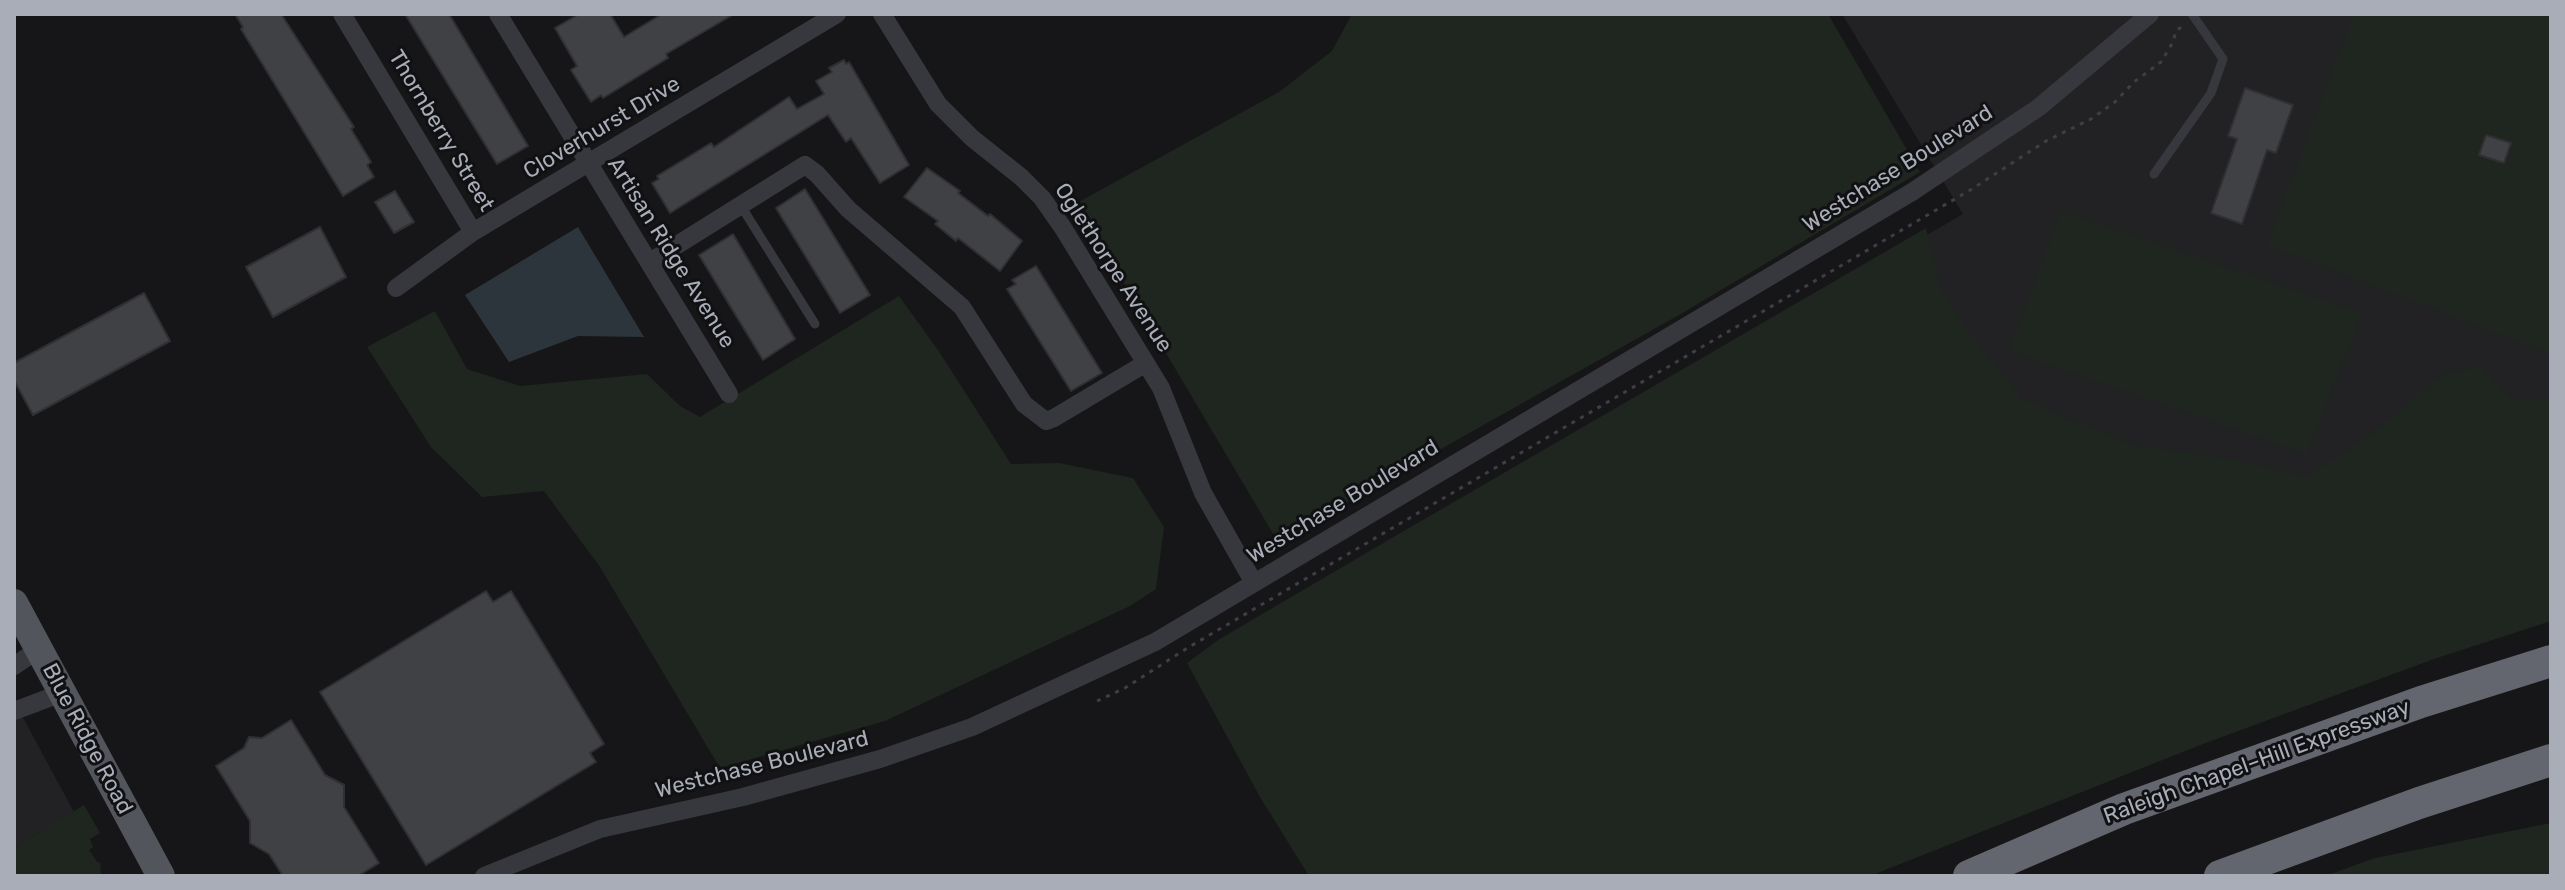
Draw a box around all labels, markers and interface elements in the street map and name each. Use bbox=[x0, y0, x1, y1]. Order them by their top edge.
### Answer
street label: Thornberry Street bbox=[382, 46, 500, 216]
street label: Cloverhurst Drive bbox=[519, 71, 685, 185]
street label: Westchase Boulevard bbox=[1798, 100, 1998, 238]
street label: Artisan Ridge Avenue bbox=[602, 153, 740, 353]
street label: Oglethorpe Avenue bbox=[1048, 178, 1178, 358]
street label: Westchase Boulevard bbox=[1242, 434, 1444, 570]
street label: Blue Ridge Road bbox=[36, 659, 138, 819]
street label: Raleigh Chapel–Hill Expressway bbox=[2100, 694, 2414, 830]
street label: Westchase Boulevard bbox=[653, 726, 871, 804]

